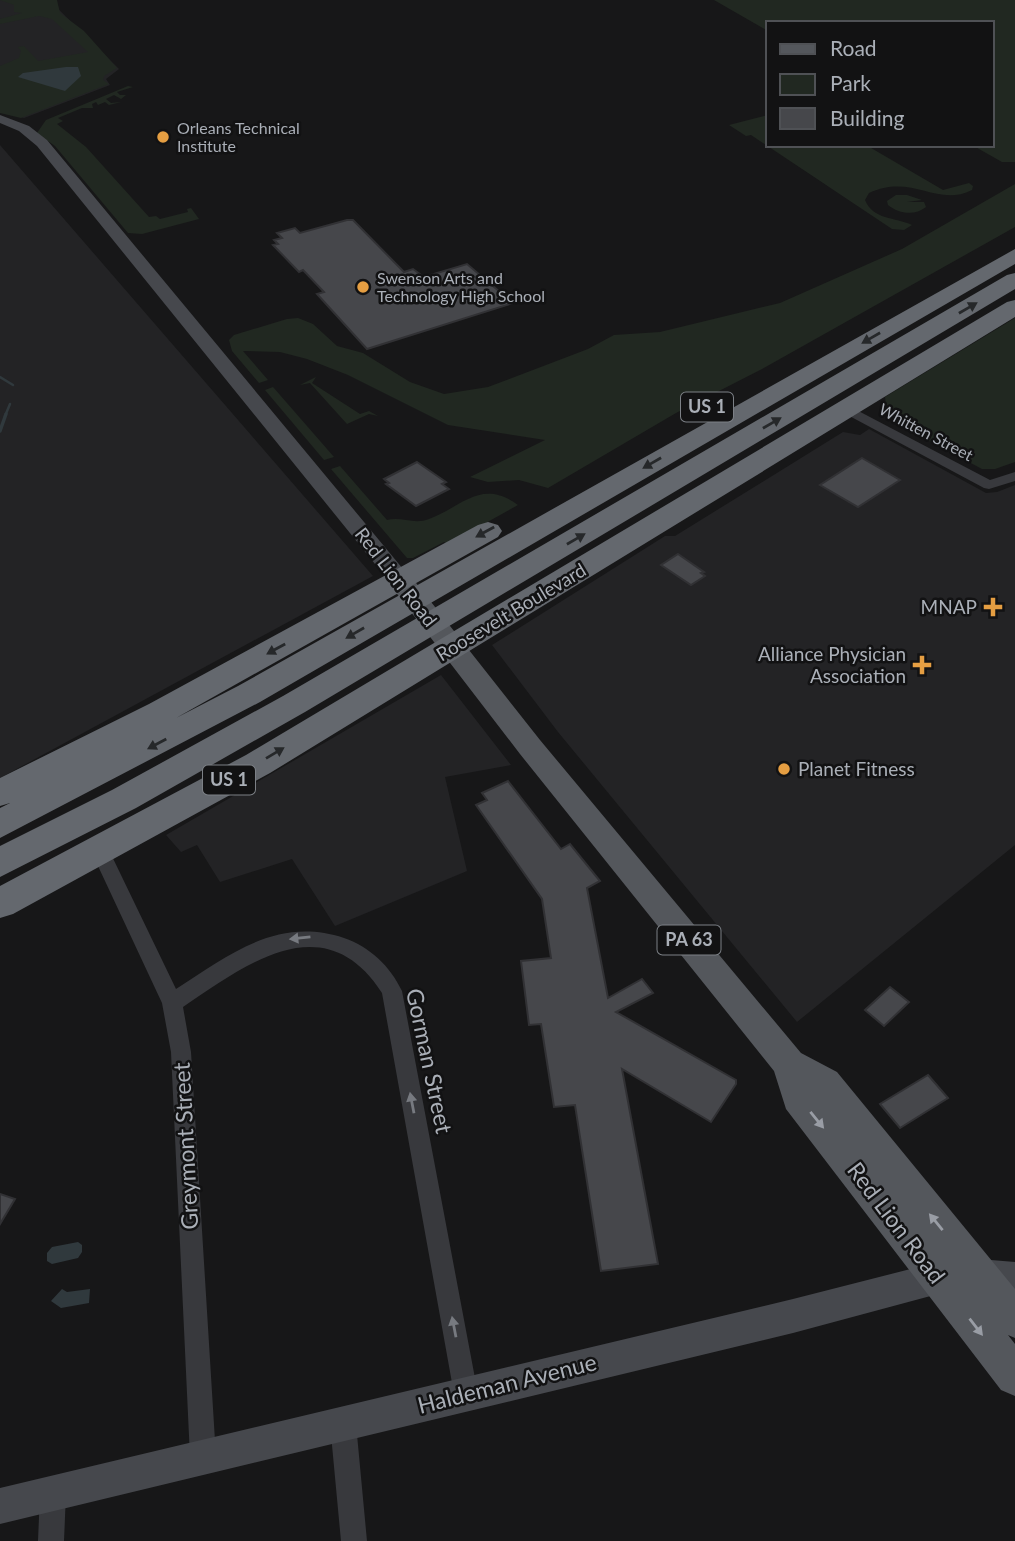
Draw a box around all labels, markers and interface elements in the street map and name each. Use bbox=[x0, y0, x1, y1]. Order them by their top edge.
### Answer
legend bbox=[766, 21, 994, 147]
text: Road bbox=[830, 35, 877, 60]
text: Park bbox=[830, 70, 871, 95]
text: Building bbox=[830, 105, 905, 130]
place label: Orleans Technical Institute bbox=[177, 118, 300, 155]
marker: Orleans Technical Institute bbox=[155, 129, 171, 145]
place label: Swenson Arts and Technology High School bbox=[377, 268, 545, 305]
marker: Swenson Arts and Technology High School bbox=[355, 279, 371, 295]
one-way arrow bbox=[958, 302, 978, 314]
one-way arrow bbox=[861, 331, 880, 344]
road number: US 1 bbox=[681, 393, 733, 422]
street label: Whitten Street bbox=[876, 399, 977, 464]
one-way arrow bbox=[762, 418, 782, 430]
one-way arrow bbox=[643, 457, 662, 469]
street label: Red Lion Road bbox=[351, 523, 442, 631]
one-way arrow bbox=[476, 526, 495, 538]
one-way arrow bbox=[566, 533, 585, 545]
street label: Roosevelt Boulevard bbox=[432, 558, 590, 665]
place label: MNAP bbox=[921, 595, 977, 618]
marker: MNAP bbox=[983, 597, 1003, 617]
one-way arrow bbox=[346, 627, 365, 639]
place label: Alliance Physician Association bbox=[758, 642, 906, 687]
one-way arrow bbox=[266, 643, 286, 655]
marker: Alliance Physician Association bbox=[912, 655, 932, 675]
one-way arrow bbox=[147, 738, 166, 750]
one-way arrow bbox=[266, 747, 285, 760]
place label: Planet Fitness bbox=[798, 757, 915, 780]
marker: Planet Fitness bbox=[776, 761, 792, 777]
road number: US 1 bbox=[203, 766, 255, 794]
road number: PA 63 bbox=[658, 925, 720, 954]
one-way arrow bbox=[289, 932, 311, 943]
street label: Gorman Street bbox=[401, 986, 459, 1137]
street label: Greymont Street bbox=[167, 1061, 203, 1230]
one-way arrow bbox=[407, 1092, 418, 1114]
one-way arrow bbox=[809, 1111, 824, 1129]
street label: Red Lion Road bbox=[842, 1156, 952, 1289]
one-way arrow bbox=[929, 1213, 944, 1231]
one-way arrow bbox=[448, 1316, 459, 1338]
one-way arrow bbox=[969, 1318, 984, 1336]
street label: Haldeman Avenue bbox=[414, 1347, 599, 1419]

